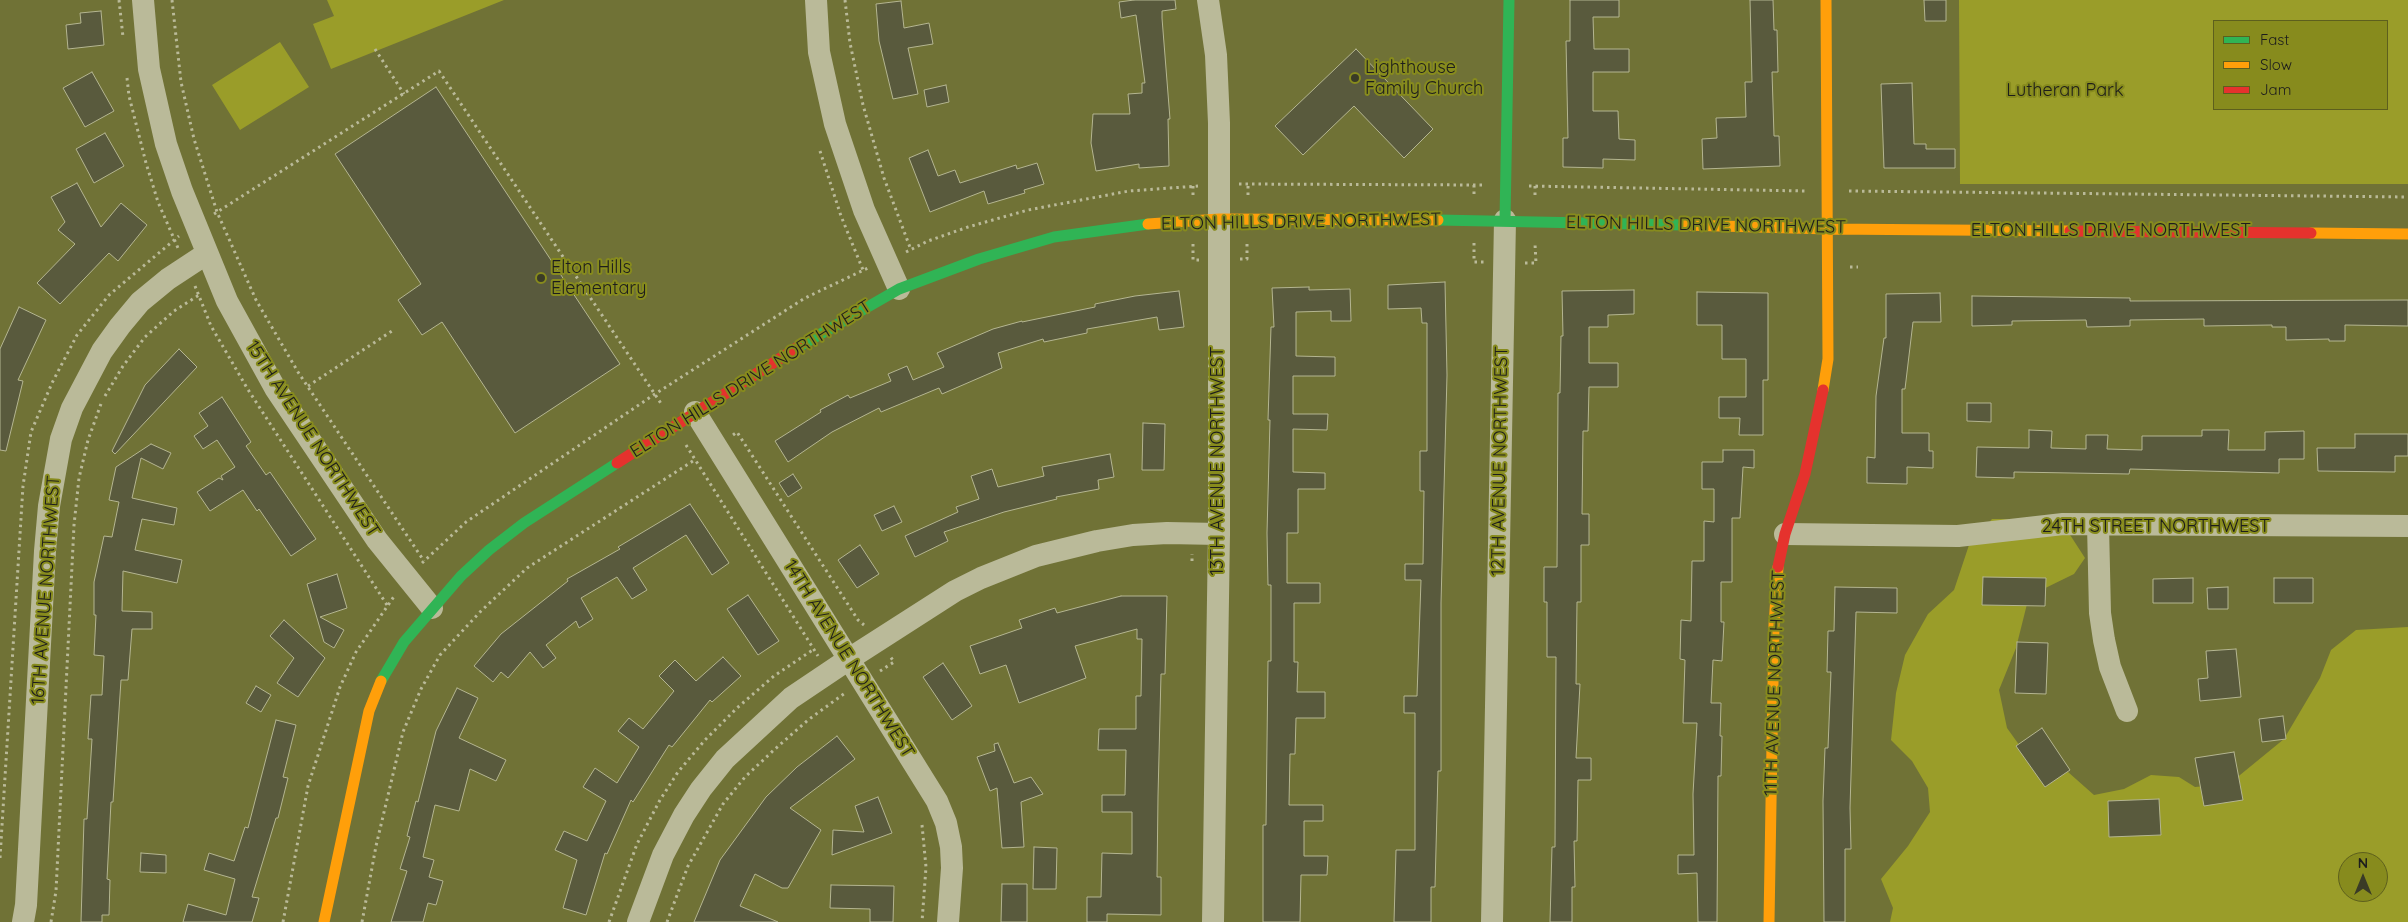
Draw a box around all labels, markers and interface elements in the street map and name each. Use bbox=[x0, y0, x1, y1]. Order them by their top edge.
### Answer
legend bbox=[2213, 20, 2388, 110]
text: Fast bbox=[2260, 30, 2289, 49]
text: Slow bbox=[2260, 55, 2292, 74]
place label: Lighthouse Family Church bbox=[1365, 57, 1483, 100]
marker: Lighthouse Family Church bbox=[1349, 72, 1361, 84]
park label: Lutheran Park bbox=[2006, 80, 2124, 102]
text: Jam bbox=[2260, 80, 2291, 99]
street label: ELTON HILLS DRIVE NORTHWEST bbox=[1161, 209, 1441, 235]
street label: ELTON HILLS DRIVE NORTHWEST bbox=[1566, 212, 1846, 238]
street label: ELTON HILLS DRIVE NORTHWEST bbox=[1971, 220, 2251, 242]
place label: Elton Hills Elementary bbox=[551, 257, 647, 300]
marker: Elton Hills Elementary bbox=[535, 272, 547, 284]
street label: ELTON HILLS DRIVE NORTHWEST bbox=[626, 296, 876, 462]
street label: 15TH AVENUE NORTHWEST bbox=[241, 337, 385, 541]
street label: 13TH AVENUE NORTHWEST bbox=[1207, 346, 1229, 576]
street label: 12TH AVENUE NORTHWEST bbox=[1487, 346, 1513, 576]
street label: 16TH AVENUE NORTHWEST bbox=[27, 475, 65, 705]
street label: 24TH STREET NORTHWEST bbox=[2042, 516, 2270, 538]
street label: 14TH AVENUE NORTHWEST bbox=[779, 556, 919, 762]
street label: 11TH AVENUE NORTHWEST bbox=[1760, 569, 1790, 797]
north arrow bbox=[2338, 852, 2388, 902]
text: N bbox=[2358, 854, 2368, 872]

